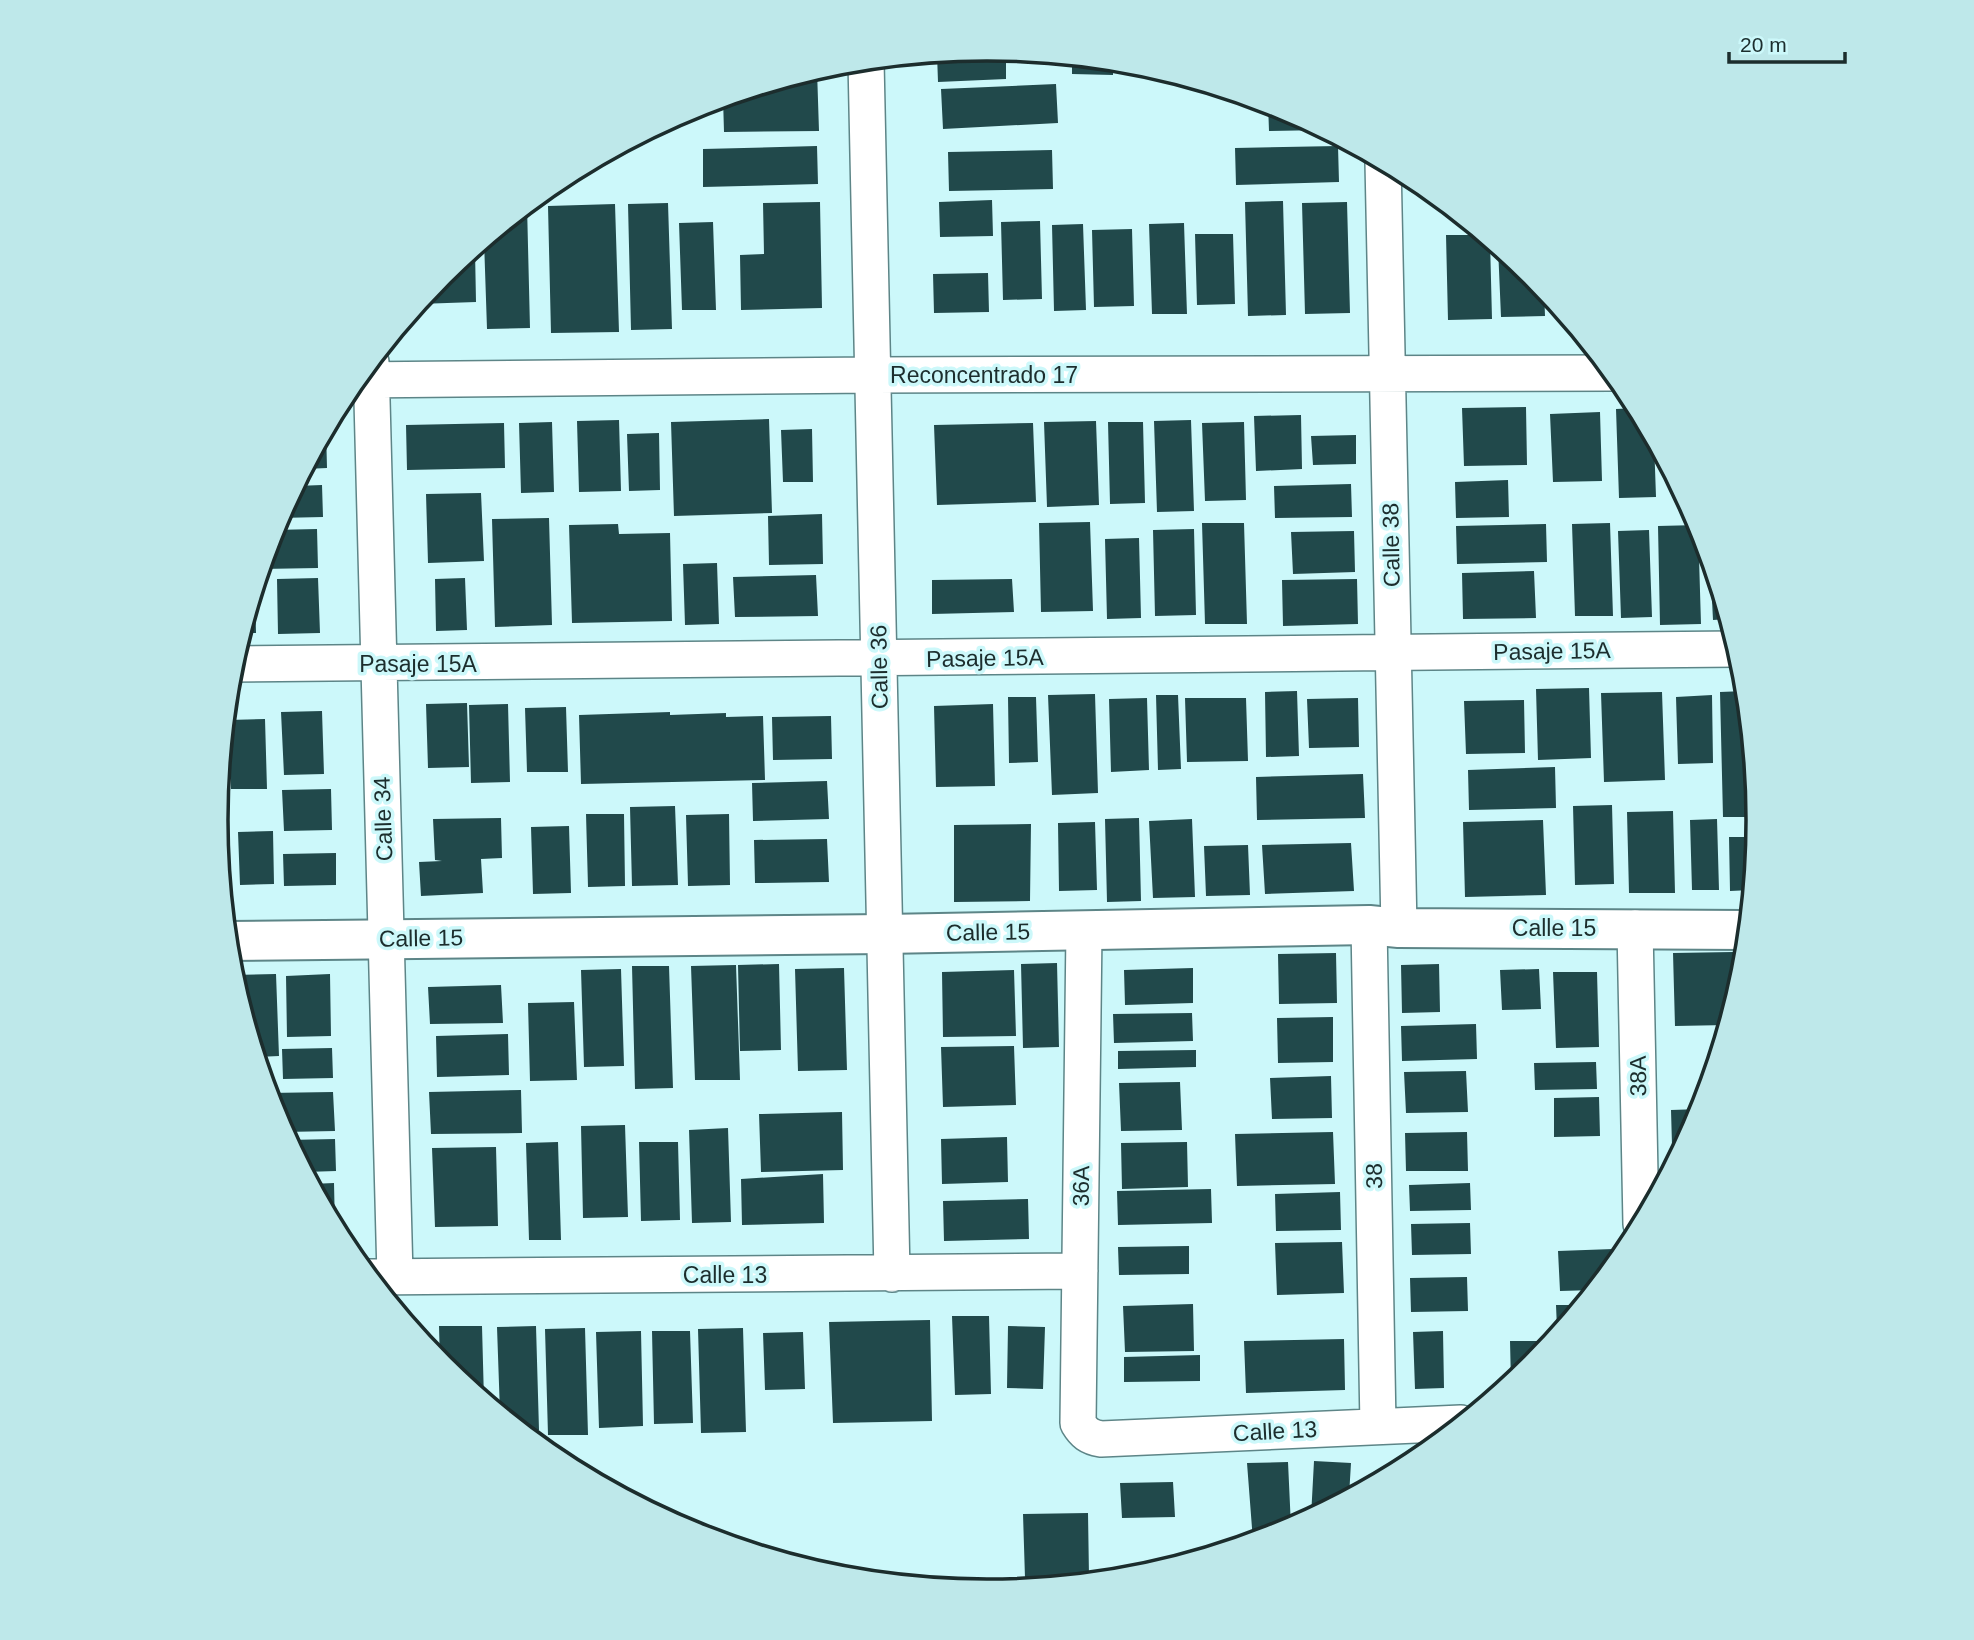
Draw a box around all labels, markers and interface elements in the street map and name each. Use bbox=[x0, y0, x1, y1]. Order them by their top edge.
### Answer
scale bar bbox=[1729, 21, 1844, 65]
text: 20 m bbox=[1740, 33, 1787, 56]
street label: Reconcentrado 17 bbox=[890, 362, 1078, 388]
street label: Calle 38 bbox=[1377, 503, 1405, 587]
street label: Calle 36 bbox=[865, 625, 893, 709]
street label: Pasaje 15A bbox=[1493, 637, 1612, 665]
street label: Pasaje 15A bbox=[926, 644, 1045, 672]
street label: Pasaje 15A bbox=[359, 651, 477, 677]
street label: Calle 34 bbox=[369, 776, 397, 862]
street label: Calle 15 bbox=[1512, 915, 1596, 941]
street label: Calle 15 bbox=[946, 918, 1030, 946]
street label: Calle 15 bbox=[379, 924, 463, 952]
street label: 38A bbox=[1625, 1055, 1651, 1097]
street label: 38 bbox=[1361, 1163, 1387, 1189]
street label: 36A bbox=[1068, 1165, 1094, 1207]
street label: Calle 13 bbox=[683, 1262, 767, 1288]
street label: Calle 13 bbox=[1232, 1416, 1318, 1446]

